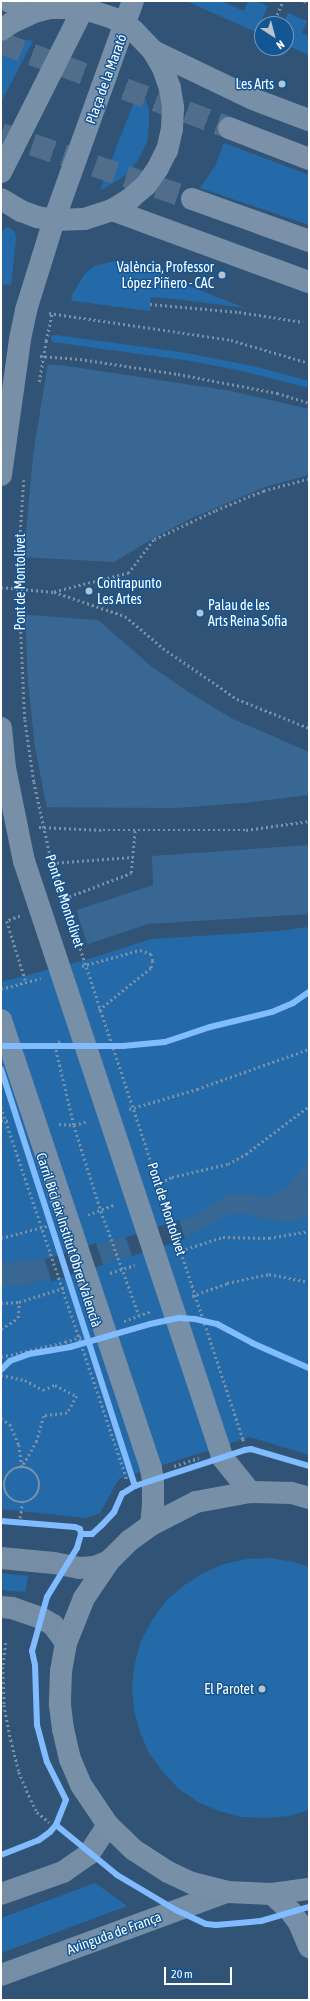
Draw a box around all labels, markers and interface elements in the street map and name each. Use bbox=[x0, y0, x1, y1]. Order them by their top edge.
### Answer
north arrow bbox=[254, 16, 294, 56]
street label: Plaça de la Marató bbox=[82, 32, 130, 126]
text: N bbox=[274, 38, 287, 52]
place label: Les Arts bbox=[236, 76, 274, 92]
marker: Les Arts bbox=[277, 79, 287, 89]
place label: València, Professor López Piñero - CAC bbox=[117, 259, 214, 292]
marker: València, Professor López Piñero - CAC bbox=[217, 270, 227, 280]
street label: Pont de Montolivet bbox=[12, 533, 28, 631]
place label: Contrapunto Les Artes bbox=[97, 575, 162, 608]
marker: Contrapunto Les Artes bbox=[84, 586, 94, 596]
place label: Palau de les Arts Reina Sofia bbox=[208, 597, 288, 630]
marker: Palau de les Arts Reina Sofia bbox=[195, 608, 205, 618]
street label: Pont de Montolivet bbox=[42, 852, 88, 950]
street label: Carril Bici eix Institut Obrer Valencià bbox=[33, 1151, 105, 1329]
street label: Pont de Montolivet bbox=[144, 1160, 190, 1258]
place label: El Parotet bbox=[204, 1681, 254, 1697]
marker: El Parotet bbox=[257, 1684, 267, 1694]
street label: Avinguda de França bbox=[64, 1908, 164, 1958]
scale bar bbox=[166, 1959, 234, 1985]
text: 20 m bbox=[171, 1967, 193, 1981]

